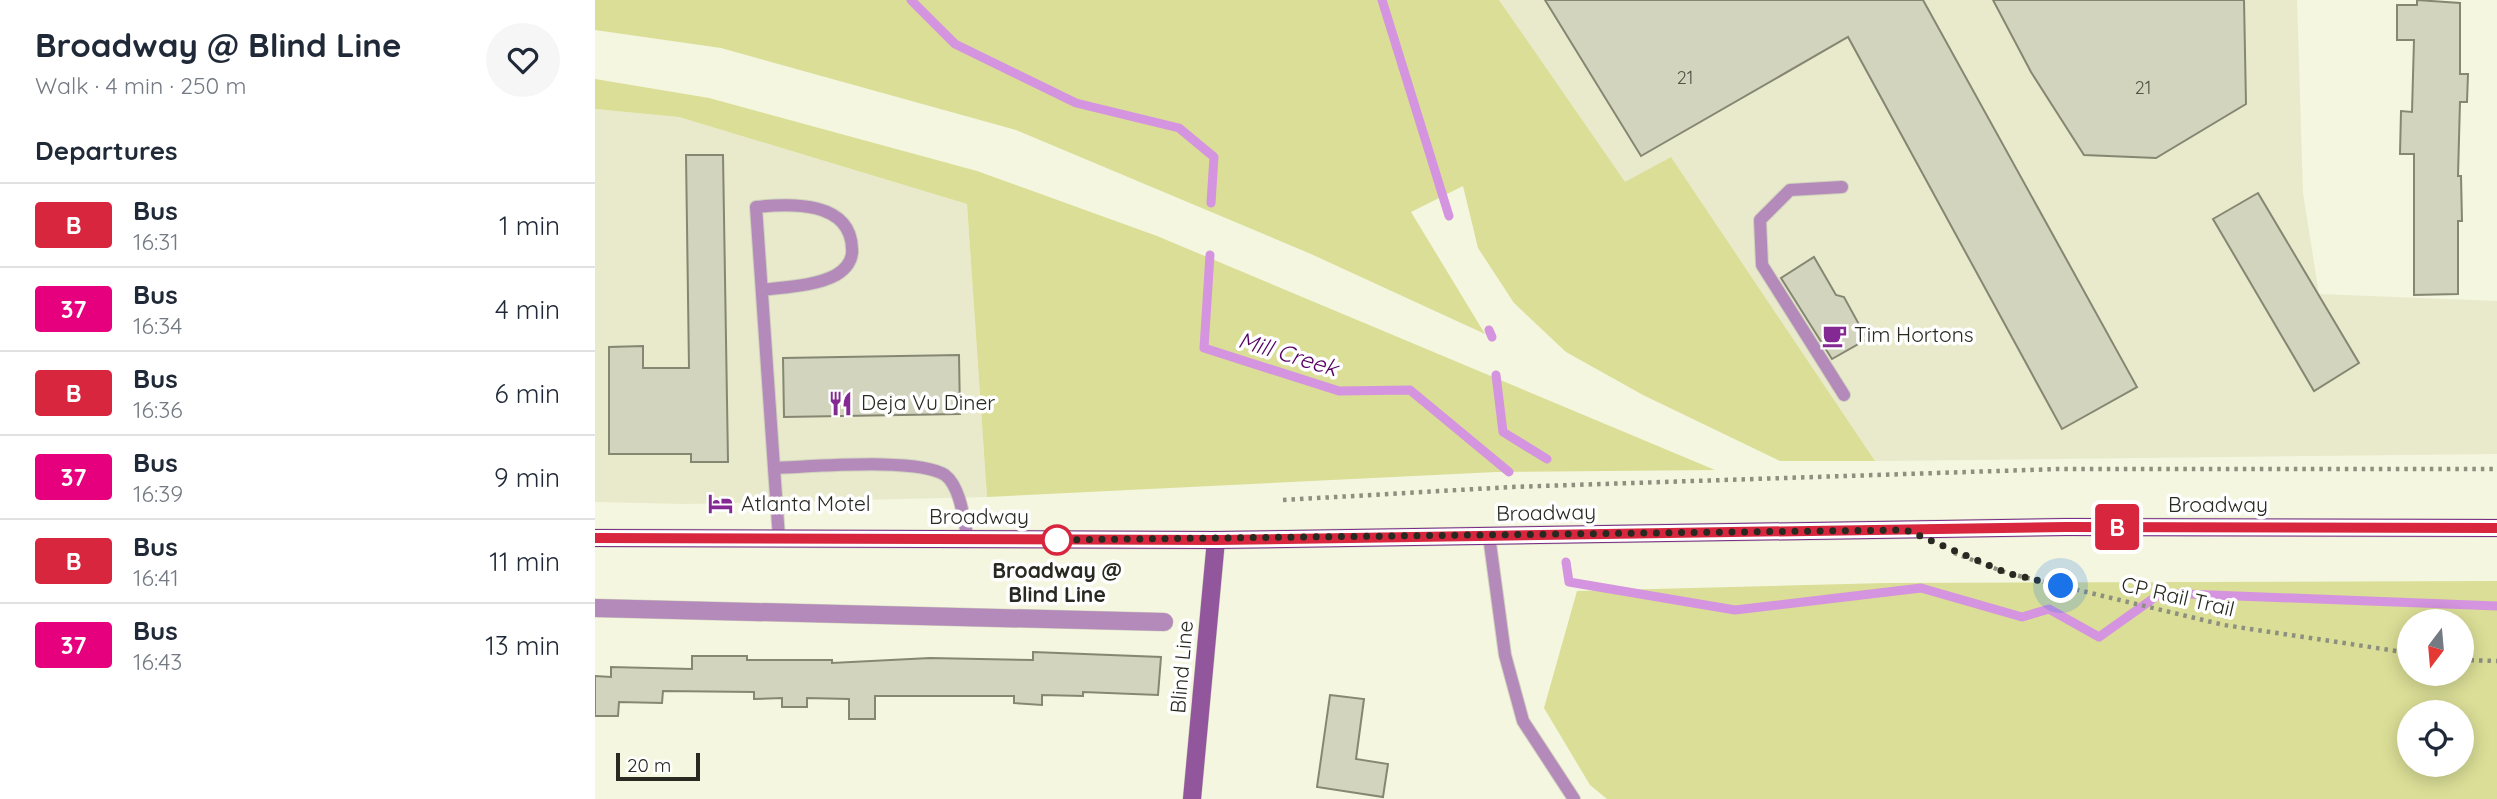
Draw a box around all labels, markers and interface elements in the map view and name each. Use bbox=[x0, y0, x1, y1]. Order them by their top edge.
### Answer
button: heart bbox=[486, 23, 560, 97]
text: Broadway @ Blind Line bbox=[35, 24, 401, 65]
house number: 21 bbox=[1677, 66, 1693, 89]
text: Walk · 4 min · 250 m bbox=[35, 71, 246, 100]
house number: 21 bbox=[2135, 76, 2151, 99]
text: Departures bbox=[35, 134, 178, 167]
text: Bus bbox=[133, 194, 178, 227]
text: 1 min bbox=[499, 209, 560, 242]
text: B bbox=[66, 210, 81, 240]
text: 16:31 bbox=[133, 227, 179, 256]
text: Bus bbox=[133, 278, 178, 311]
text: 4 min bbox=[495, 293, 560, 326]
text: 37 bbox=[60, 294, 87, 324]
text: 16:34 bbox=[133, 311, 182, 340]
cafe icon: Tim Hortons bbox=[1820, 321, 1848, 349]
place label: Tim Hortons bbox=[1854, 321, 1974, 347]
water label: Mill Creek bbox=[1235, 325, 1343, 383]
text: Bus bbox=[133, 362, 178, 395]
text: 6 min bbox=[495, 377, 560, 410]
text: B bbox=[66, 378, 81, 408]
restaurant icon: Deja Vu Diner bbox=[827, 389, 855, 417]
place label: Deja Vu Diner bbox=[861, 389, 995, 415]
text: 16:36 bbox=[133, 395, 183, 424]
text: Bus bbox=[133, 446, 178, 479]
text: 9 min bbox=[494, 461, 560, 494]
text: 37 bbox=[60, 462, 87, 492]
text: 16:39 bbox=[133, 479, 183, 508]
hotel icon: Atlanta Motel bbox=[707, 490, 735, 518]
place label: Atlanta Motel bbox=[741, 490, 871, 516]
street label: Broadway bbox=[2168, 491, 2268, 517]
street label: Broadway bbox=[1496, 498, 1596, 526]
street label: Broadway bbox=[929, 503, 1029, 529]
line badge: B bbox=[2094, 504, 2140, 550]
text: B bbox=[2109, 512, 2125, 542]
marker: Broadway @ Blind Line bbox=[1042, 525, 1072, 555]
text: Bus bbox=[133, 530, 178, 563]
text: 11 min bbox=[489, 545, 560, 578]
text: B bbox=[66, 546, 81, 576]
place label: Broadway @ Blind Line bbox=[992, 557, 1122, 607]
text: 16:41 bbox=[133, 563, 179, 592]
your location bbox=[2043, 568, 2078, 603]
street label: CP Rail Trail bbox=[2119, 570, 2237, 622]
north arrow bbox=[2397, 609, 2475, 686]
map controls bbox=[2397, 609, 2474, 777]
text: Bus bbox=[133, 614, 178, 647]
street label: Blind Line bbox=[1164, 619, 1198, 714]
text: 13 min bbox=[485, 629, 560, 662]
text: 37 bbox=[60, 630, 87, 660]
text: 16:43 bbox=[133, 647, 182, 676]
button: locate bbox=[2397, 700, 2474, 777]
scale bar bbox=[616, 750, 700, 782]
text: 20 m bbox=[627, 753, 671, 777]

